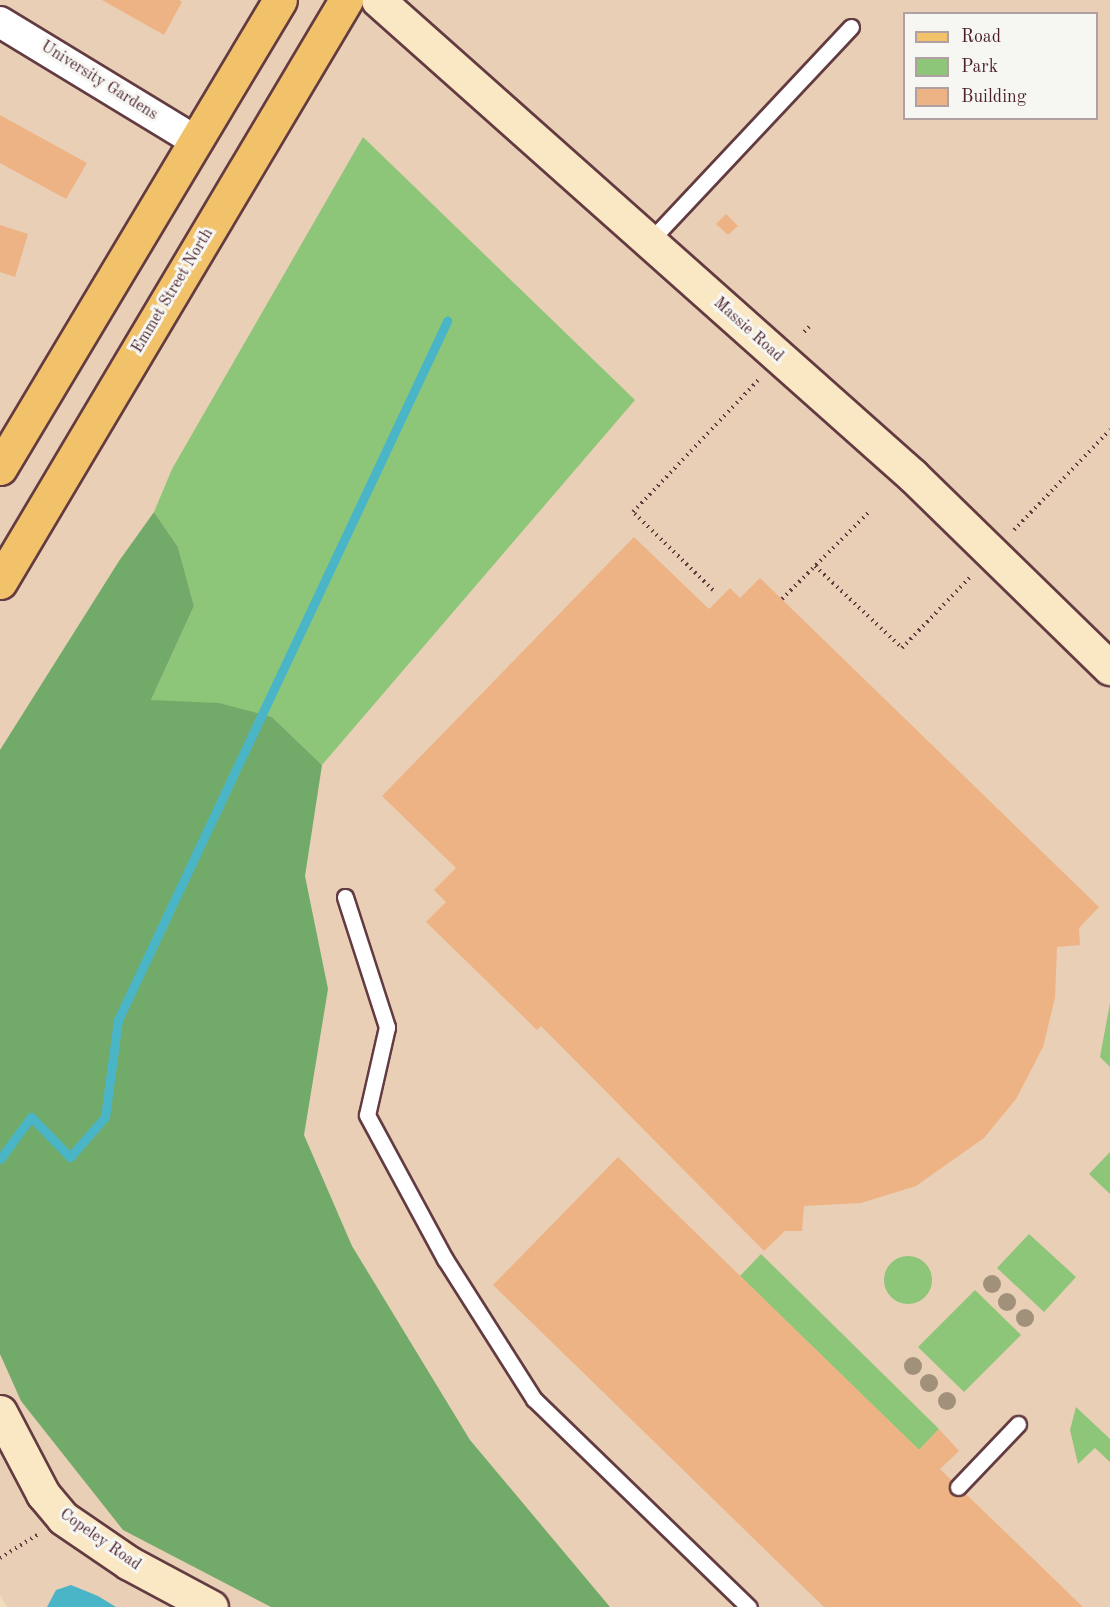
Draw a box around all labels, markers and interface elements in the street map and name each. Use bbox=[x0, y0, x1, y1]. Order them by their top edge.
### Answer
legend bbox=[903, 12, 1098, 120]
text: Road bbox=[961, 28, 1001, 46]
street label: University Gardens bbox=[37, 37, 161, 125]
text: Park bbox=[961, 58, 998, 76]
text: Building bbox=[961, 88, 1026, 106]
street label: Emmet Street North bbox=[128, 225, 218, 357]
street label: Massie Road bbox=[709, 294, 787, 366]
street label: Copeley Road bbox=[56, 1505, 144, 1575]

